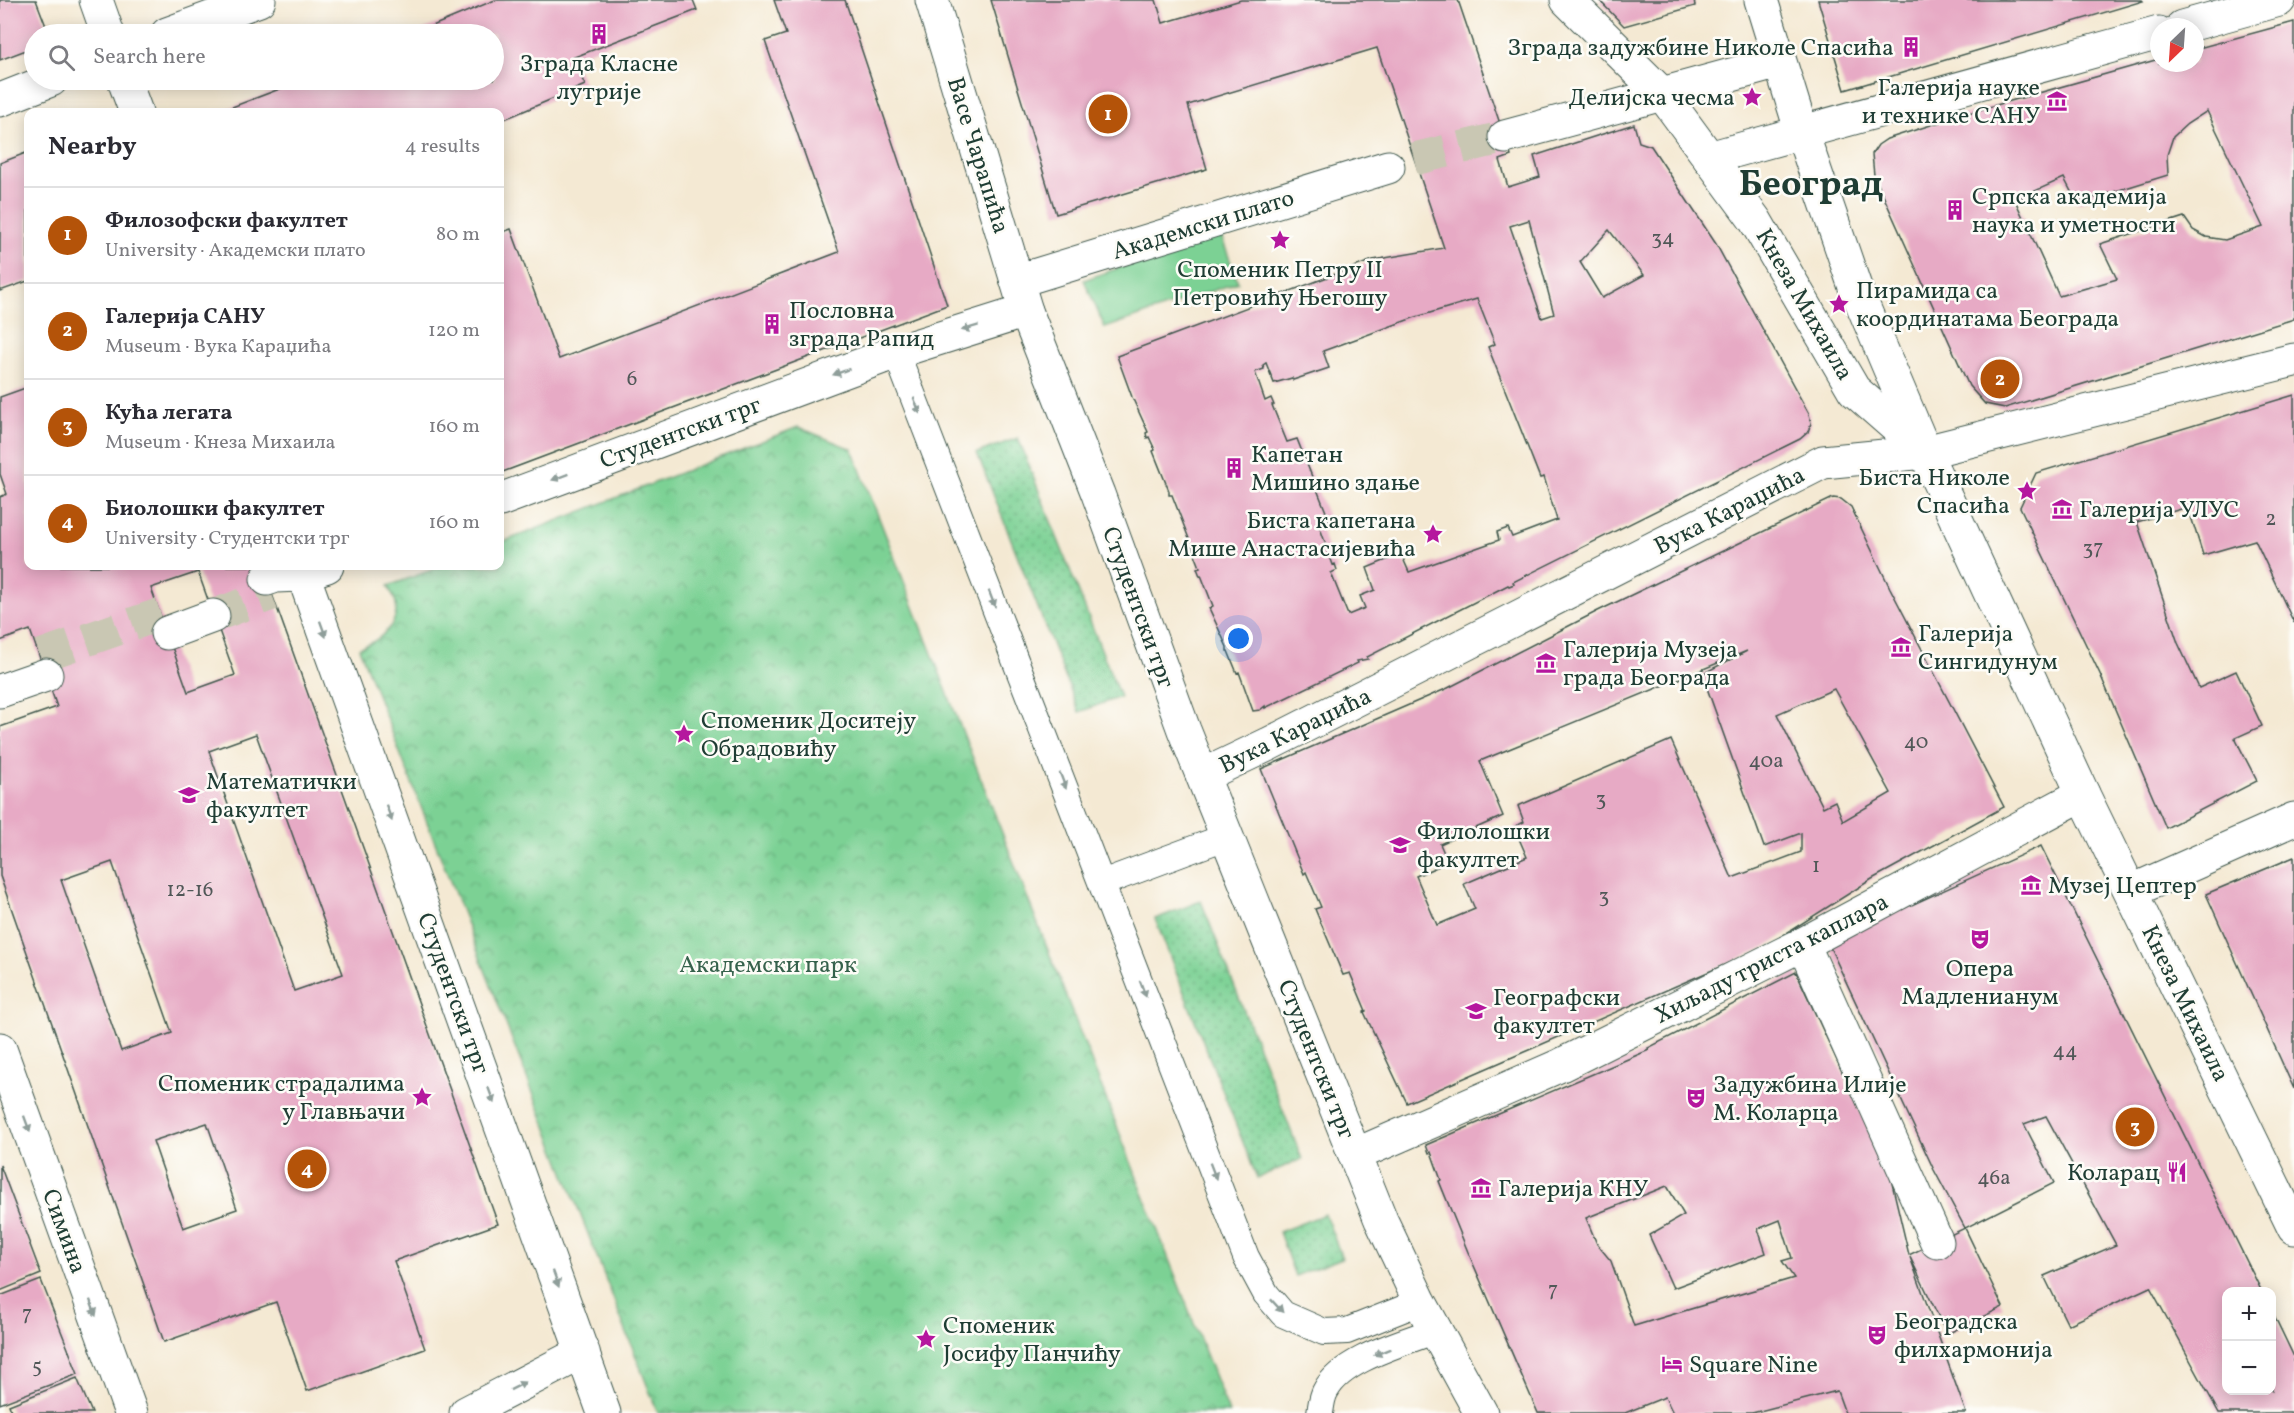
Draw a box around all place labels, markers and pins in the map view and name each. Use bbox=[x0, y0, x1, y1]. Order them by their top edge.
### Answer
building icon: Зграда Класне лутрије bbox=[587, 22, 611, 46]
place label: Зграда задужбине Николе Спасића bbox=[1508, 32, 1894, 66]
building icon: Зграда задужбине Николе Спасића bbox=[1899, 35, 1923, 59]
place label: Зграда Класне лутрије bbox=[520, 48, 678, 110]
place label: Галерија науке и технике САНУ bbox=[1862, 72, 2040, 134]
place label: Делијска чесма bbox=[1569, 82, 1735, 116]
place icon: Делијска чесма bbox=[1740, 85, 1764, 109]
museum icon: Галерија науке и технике САНУ bbox=[2045, 89, 2069, 113]
pin: 1 bbox=[1088, 92, 1128, 136]
place label: Српска академија наука и уметности bbox=[1972, 181, 2176, 243]
building icon: Српска академија наука и уметности bbox=[1943, 198, 1967, 222]
place icon: Споменик Петру II Петровићу Његошу bbox=[1268, 228, 1292, 252]
place label: Споменик Петру II Петровићу Његошу bbox=[1173, 254, 1387, 316]
place label: Пирамида са координатама Београда bbox=[1856, 275, 2119, 337]
place icon: Пирамида са координатама Београда bbox=[1827, 292, 1851, 316]
place label: Пословна зграда Рапид bbox=[789, 295, 934, 357]
building icon: Пословна зграда Рапид bbox=[760, 312, 784, 336]
pin: 2 bbox=[1980, 356, 2020, 401]
place label: Капетан Мишино здање bbox=[1251, 439, 1420, 501]
building icon: Капетан Мишино здање bbox=[1222, 456, 1246, 480]
place label: Биста Николе Спасића bbox=[1859, 462, 2010, 524]
place icon: Биста Николе Спасића bbox=[2015, 479, 2039, 503]
place label: Галерија УЛУС bbox=[2079, 494, 2239, 528]
museum icon: Галерија УЛУС bbox=[2050, 497, 2074, 521]
place label: Биста капетана Мише Анастасијевића bbox=[1168, 505, 1416, 567]
place icon: Биста капетана Мише Анастасијевића bbox=[1421, 522, 1445, 546]
place label: Галерија Сингидунум bbox=[1918, 618, 2058, 680]
place label: Галерија Музеја града Београда bbox=[1563, 634, 1738, 696]
museum icon: Галерија Сингидунум bbox=[1889, 635, 1913, 659]
museum icon: Галерија Музеја града Београда bbox=[1534, 651, 1558, 675]
place label: Споменик Доситеју Обрадовићу bbox=[701, 705, 916, 767]
place icon: Споменик Доситеју Обрадовићу bbox=[672, 722, 696, 746]
place label: Математички факултет bbox=[206, 766, 357, 828]
school or university icon: Математички факултет bbox=[177, 783, 201, 807]
place label: Филолошки факултет bbox=[1417, 816, 1550, 878]
school or university icon: Филолошки факултет bbox=[1388, 833, 1412, 857]
place label: Музеј Цептер bbox=[2048, 870, 2197, 904]
museum icon: Музеј Цептер bbox=[2019, 873, 2043, 897]
theatre icon: Опера Мадленианум bbox=[1968, 927, 1992, 951]
place label: Опера Мадленианум bbox=[1902, 953, 2058, 1015]
place label: Географски факултет bbox=[1493, 982, 1620, 1044]
school or university icon: Географски факултет bbox=[1464, 999, 1488, 1023]
place label: Споменик страдалима у Главњачи bbox=[158, 1068, 405, 1130]
place label: Задужбина Илије М. Коларца bbox=[1713, 1069, 1907, 1131]
place icon: Споменик страдалима у Главњачи bbox=[410, 1085, 434, 1109]
theatre icon: Задужбина Илије М. Коларца bbox=[1684, 1086, 1708, 1110]
pin: 3 bbox=[2116, 1104, 2154, 1150]
pin: 4 bbox=[288, 1146, 326, 1192]
place label: Коларац bbox=[2067, 1157, 2160, 1191]
restaurant icon: Коларац bbox=[2165, 1160, 2189, 1184]
place label: Галерија КНУ bbox=[1498, 1173, 1649, 1207]
museum icon: Галерија КНУ bbox=[1469, 1176, 1493, 1200]
place label: Београдска филхармонија bbox=[1894, 1306, 2053, 1368]
place label: Споменик Јосифу Панчићу bbox=[943, 1310, 1121, 1372]
theatre icon: Београдска филхармонија bbox=[1865, 1323, 1889, 1347]
place icon: Споменик Јосифу Панчићу bbox=[914, 1327, 938, 1351]
place label: Square Nine bbox=[1689, 1349, 1818, 1383]
hotel icon: Square Nine bbox=[1660, 1352, 1684, 1376]

